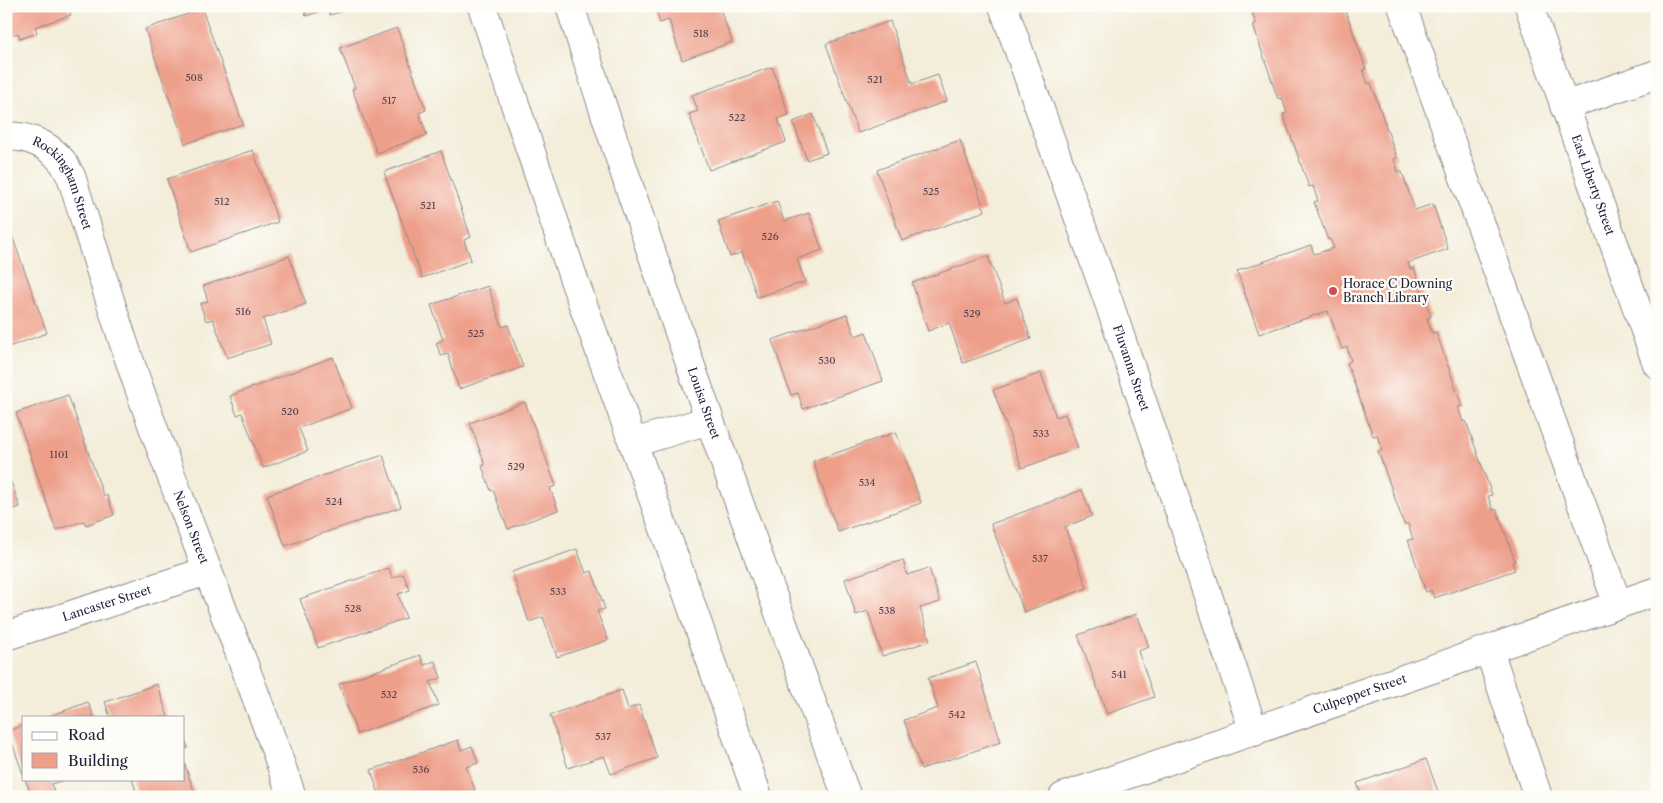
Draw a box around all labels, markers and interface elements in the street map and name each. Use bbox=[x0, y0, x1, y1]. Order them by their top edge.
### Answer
house number: 518 bbox=[693, 27, 709, 40]
house number: 508 bbox=[185, 71, 203, 84]
house number: 521 bbox=[867, 73, 883, 86]
house number: 517 bbox=[382, 94, 396, 107]
house number: 522 bbox=[729, 111, 746, 124]
street label: East Liberty Street bbox=[1569, 132, 1619, 238]
street label: Rockingham Street bbox=[30, 133, 96, 232]
house number: 525 bbox=[923, 185, 939, 198]
house number: 512 bbox=[214, 195, 230, 208]
house number: 521 bbox=[420, 199, 436, 212]
house number: 526 bbox=[761, 230, 779, 243]
place label: Horace C Downing Branch Library bbox=[1343, 276, 1453, 305]
marker: Horace C Downing Branch Library bbox=[1327, 285, 1339, 297]
house number: 516 bbox=[235, 305, 251, 318]
house number: 529 bbox=[963, 307, 981, 320]
street label: Fluvanna Street bbox=[1110, 323, 1153, 413]
house number: 525 bbox=[468, 327, 484, 340]
house number: 530 bbox=[818, 354, 836, 367]
street label: Louisa Street bbox=[685, 365, 724, 441]
house number: 520 bbox=[281, 405, 299, 418]
house number: 533 bbox=[1033, 427, 1049, 440]
house number: 1101 bbox=[50, 448, 69, 461]
house number: 529 bbox=[507, 460, 525, 473]
house number: 534 bbox=[859, 476, 876, 489]
street label: Nelson Street bbox=[170, 488, 212, 566]
house number: 524 bbox=[326, 495, 343, 508]
house number: 537 bbox=[1032, 552, 1048, 565]
street label: Lancaster Street bbox=[60, 581, 154, 624]
house number: 533 bbox=[550, 585, 566, 598]
house number: 528 bbox=[344, 602, 362, 615]
house number: 538 bbox=[879, 604, 895, 617]
house number: 541 bbox=[1111, 668, 1127, 681]
street label: Culpepper Street bbox=[1311, 670, 1409, 717]
house number: 532 bbox=[381, 688, 398, 701]
house number: 542 bbox=[949, 708, 966, 721]
legend bbox=[22, 716, 185, 780]
text: Road bbox=[68, 725, 105, 744]
house number: 537 bbox=[595, 730, 611, 743]
text: Building bbox=[68, 751, 128, 770]
house number: 536 bbox=[413, 763, 430, 776]

